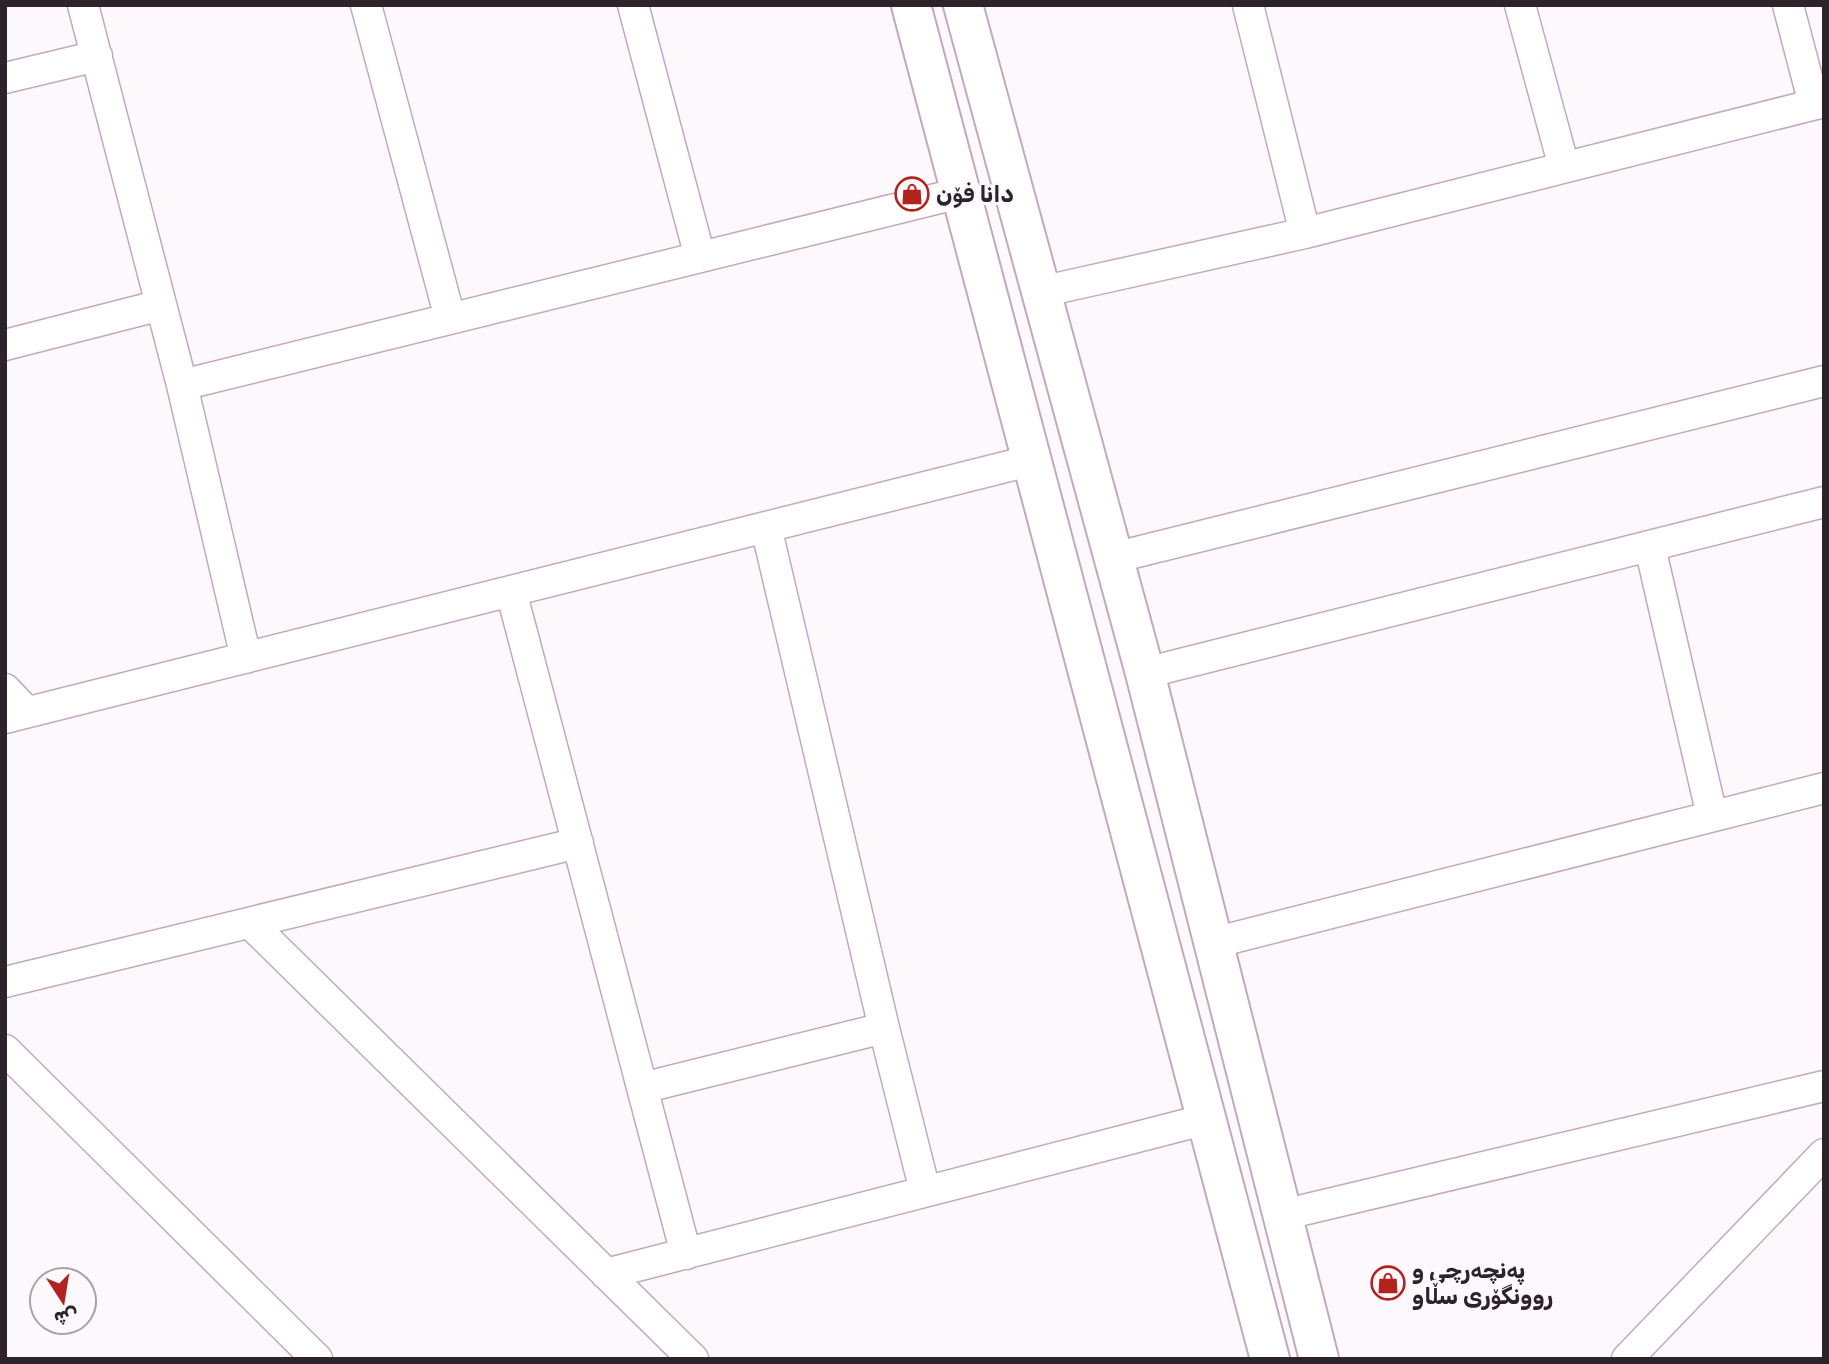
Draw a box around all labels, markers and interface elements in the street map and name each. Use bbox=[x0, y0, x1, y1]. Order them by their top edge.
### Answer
shop icon: دانا فۆن bbox=[893, 175, 931, 213]
place label: دانا فۆن bbox=[936, 180, 1014, 209]
place label: پەنچەرچی و روونگۆری سڵاو bbox=[1412, 1256, 1553, 1311]
shop icon: پەنچەرچی و روونگۆری سڵاو bbox=[1369, 1264, 1407, 1302]
north arrow bbox=[28, 1266, 98, 1336]
text: ش bbox=[52, 1303, 81, 1331]

